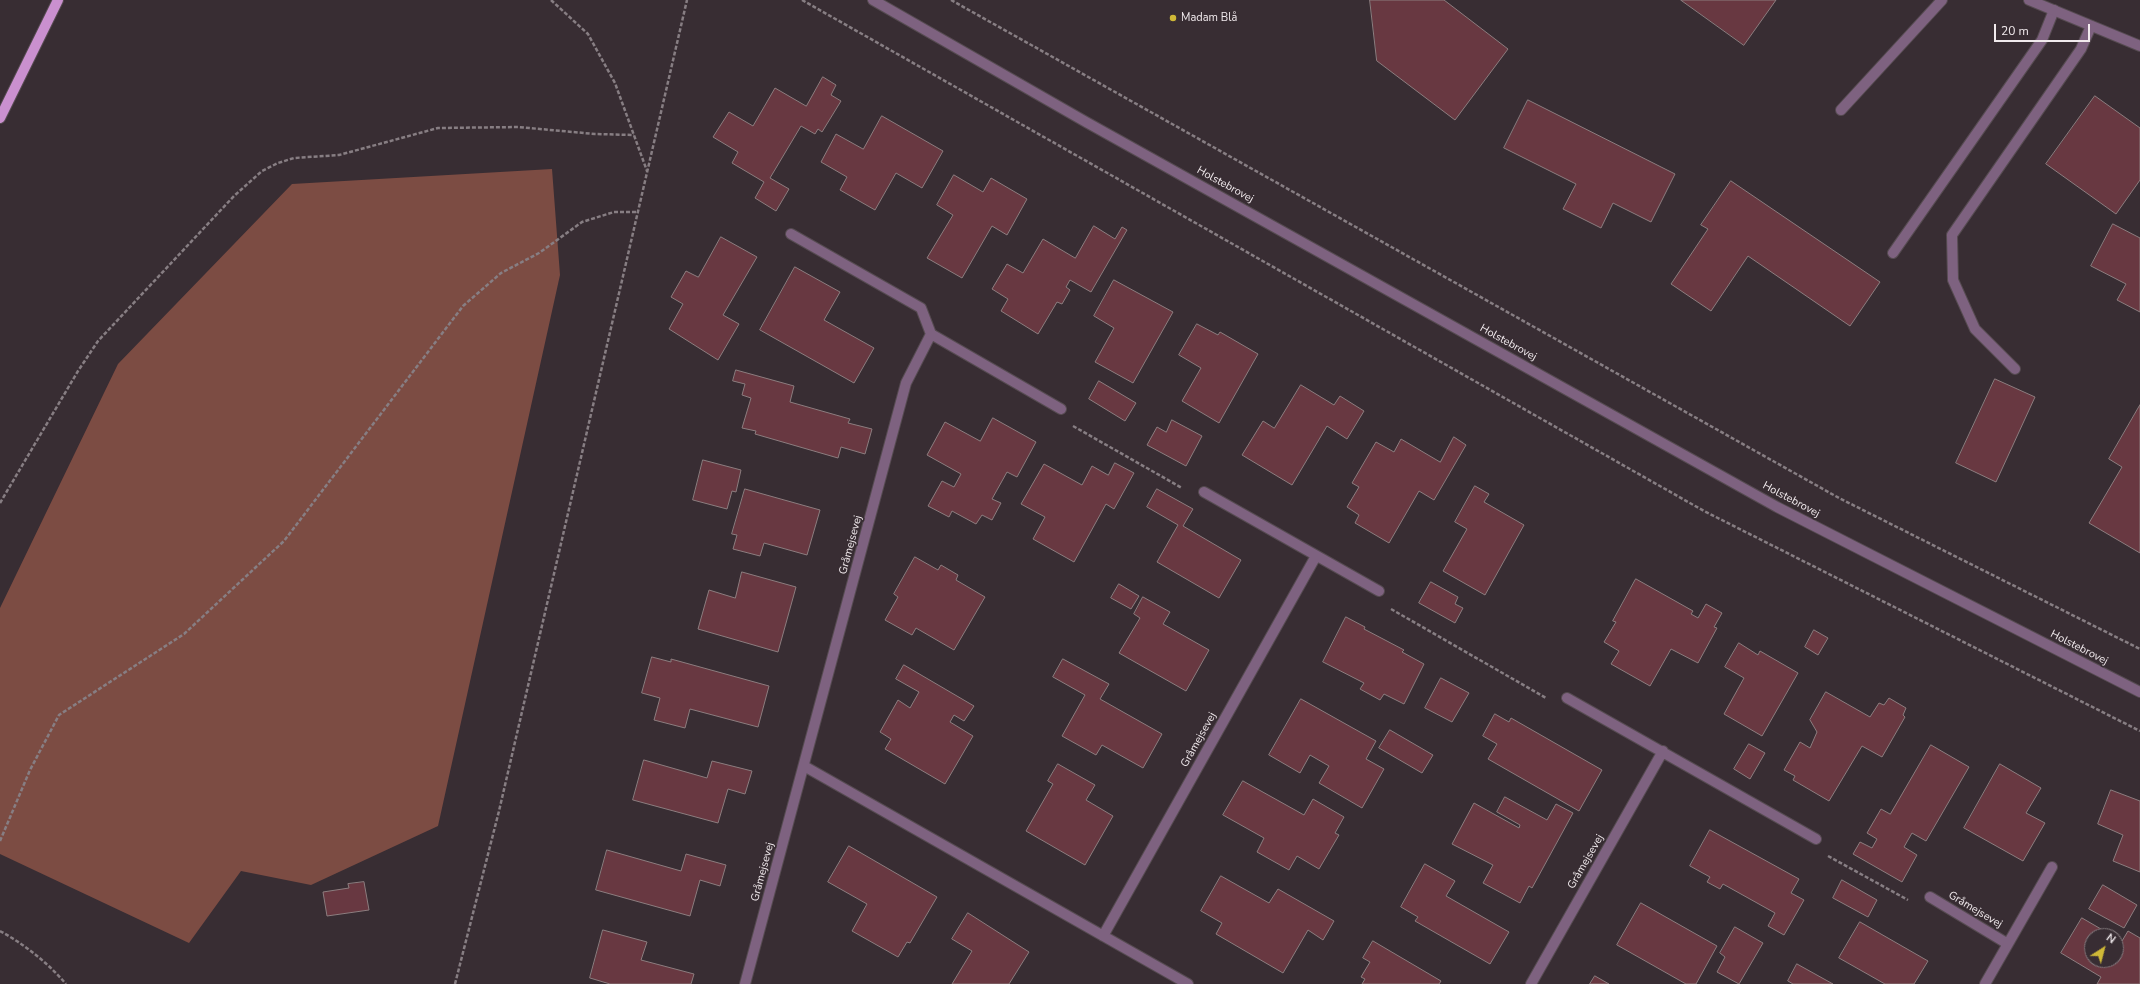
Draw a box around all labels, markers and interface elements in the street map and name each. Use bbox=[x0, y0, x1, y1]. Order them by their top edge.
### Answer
place label: Madam Blå bbox=[1181, 11, 1237, 25]
marker: Madam Blå bbox=[1168, 13, 1178, 23]
scale bar bbox=[1996, 16, 2092, 42]
text: 20 m bbox=[2001, 23, 2029, 39]
street label: Holstebrovej bbox=[1194, 164, 1256, 206]
street label: Holstebrovej bbox=[1477, 322, 1539, 364]
street label: Holstebrovej bbox=[1760, 479, 1822, 521]
street label: Gråmejsevej bbox=[837, 514, 865, 576]
street label: Holstebrovej bbox=[2048, 628, 2110, 668]
street label: Gråmejsevej bbox=[1179, 710, 1219, 770]
street label: Gråmejsevej bbox=[1565, 832, 1607, 892]
street label: Gråmejsevej bbox=[749, 841, 777, 903]
street label: Gråmejsevej bbox=[1946, 889, 2004, 931]
north arrow bbox=[2084, 928, 2124, 968]
text: N bbox=[2103, 930, 2118, 947]

